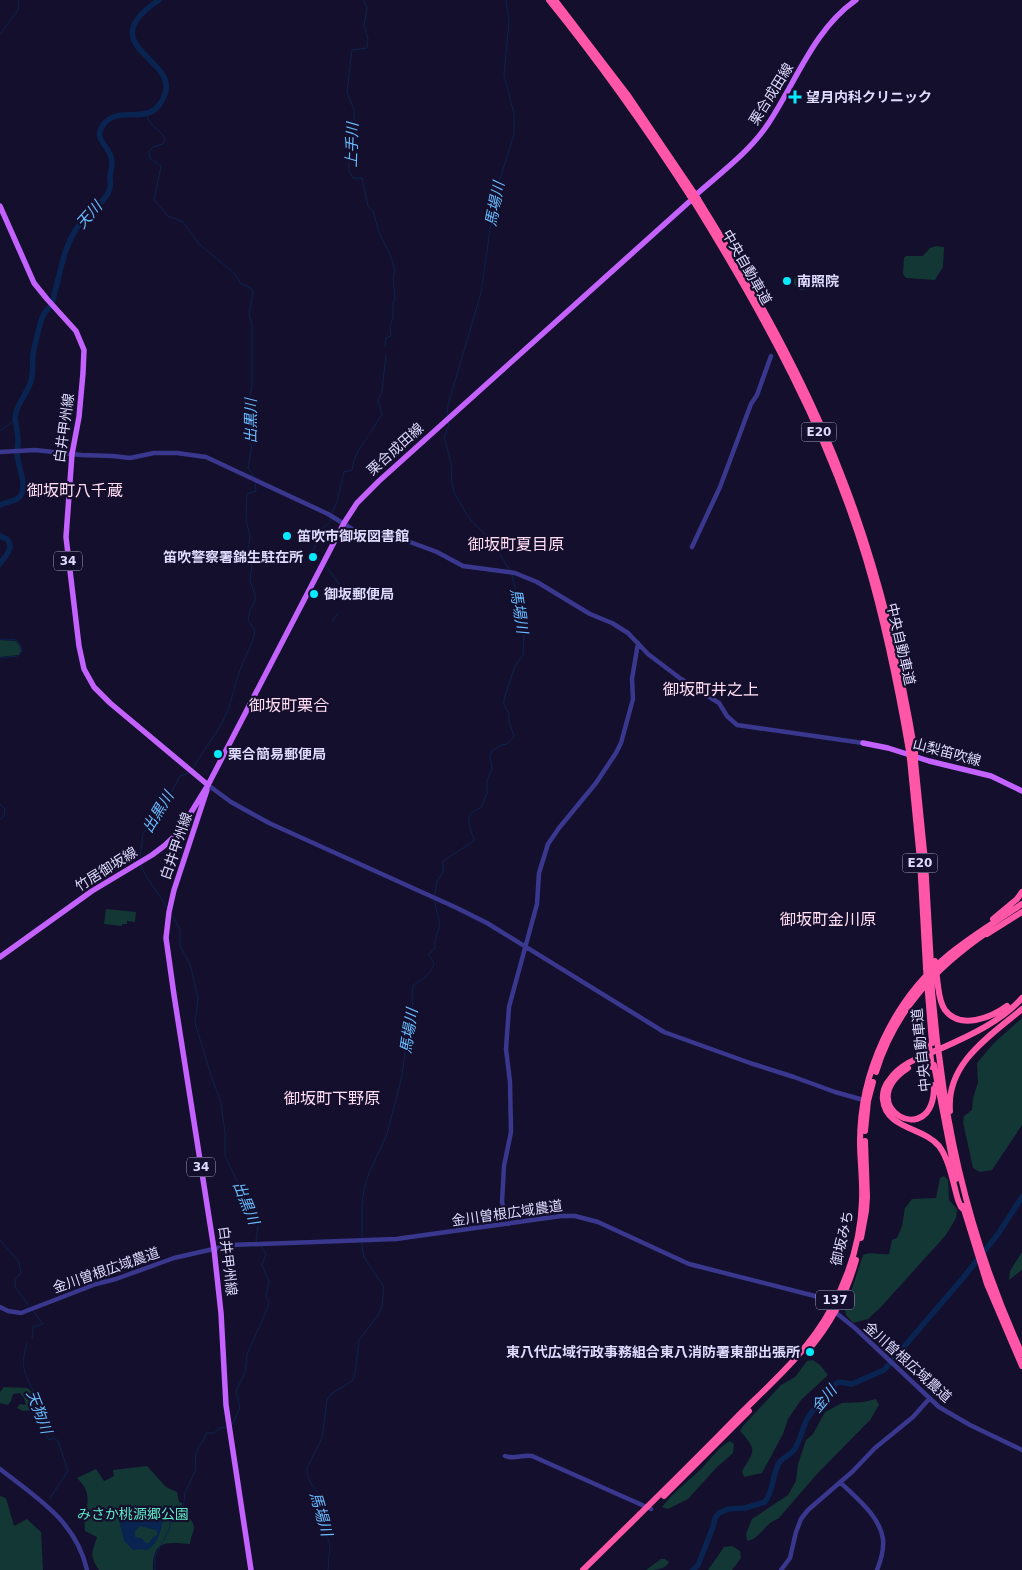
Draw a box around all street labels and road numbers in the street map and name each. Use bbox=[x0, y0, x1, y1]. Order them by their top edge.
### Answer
street label: 栗合成田線 bbox=[746, 60, 796, 128]
street label: 中央自動車道 bbox=[719, 227, 775, 307]
street label: 白井甲州線 bbox=[51, 392, 77, 464]
street label: 栗合成田線 bbox=[364, 420, 426, 478]
road number: E20 bbox=[802, 422, 836, 442]
road number: 34 bbox=[54, 552, 82, 570]
street label: 中央自動車道 bbox=[884, 601, 918, 687]
street label: 山梨笛吹線 bbox=[911, 735, 983, 769]
street label: 白井甲州線 bbox=[157, 810, 195, 882]
street label: 竹居御坂線 bbox=[72, 844, 140, 894]
road number: E20 bbox=[902, 854, 938, 872]
street label: 中央自動車道 bbox=[909, 1007, 933, 1093]
road number: 34 bbox=[187, 1158, 215, 1176]
street label: 金川曽根広域農道 bbox=[450, 1197, 564, 1229]
street label: 御坂みち bbox=[828, 1209, 856, 1267]
street label: 白井甲州線 bbox=[216, 1225, 240, 1297]
street label: 金川曽根広域農道 bbox=[50, 1244, 162, 1296]
road number: 137 bbox=[816, 1290, 854, 1310]
street label: 金川曽根広域農道 bbox=[861, 1319, 955, 1405]

